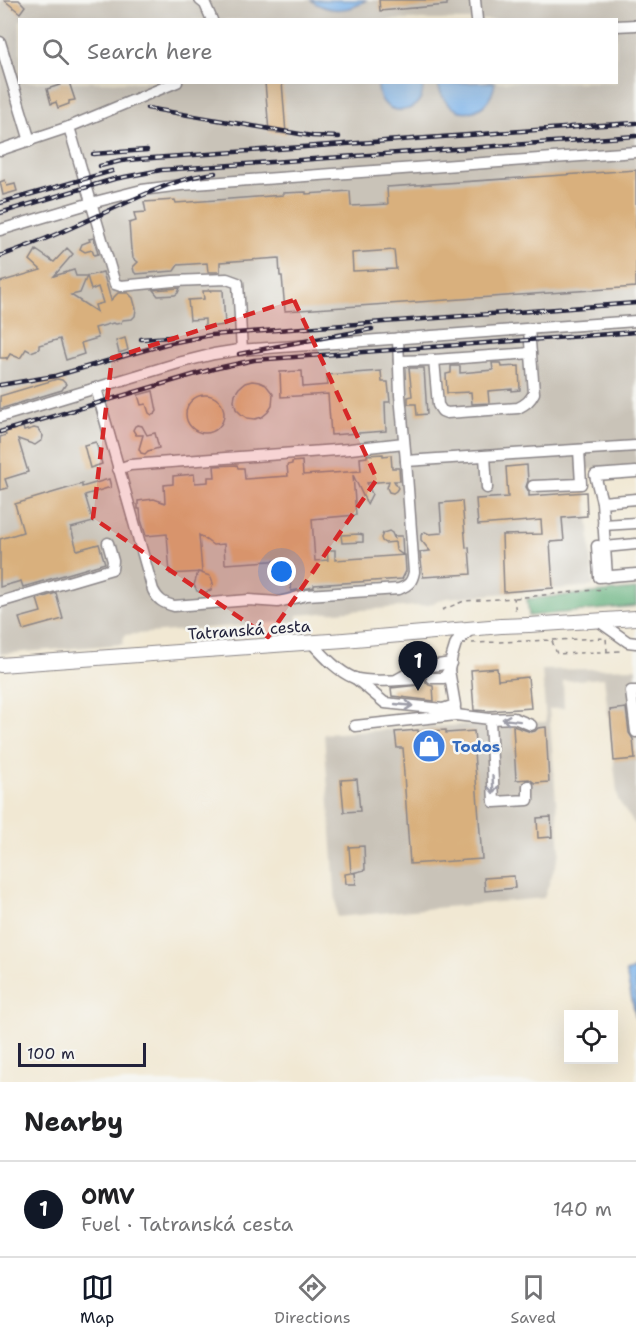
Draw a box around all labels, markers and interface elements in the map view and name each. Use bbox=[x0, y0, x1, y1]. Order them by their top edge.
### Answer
search box bbox=[18, 18, 618, 84]
icon: search bbox=[39, 35, 72, 68]
text: Search here bbox=[87, 37, 213, 66]
your location bbox=[267, 557, 296, 586]
street label: Tatranská cesta bbox=[187, 615, 311, 645]
pin: 1 bbox=[398, 642, 438, 691]
one-way arrow bbox=[394, 700, 414, 711]
one-way arrow bbox=[502, 714, 521, 725]
shop icon: Todos bbox=[411, 728, 447, 764]
place label: Todos bbox=[452, 736, 500, 757]
one-way arrow bbox=[488, 775, 499, 795]
map controls bbox=[564, 1010, 618, 1064]
button: locate bbox=[564, 1010, 618, 1064]
scale bar bbox=[18, 1040, 146, 1068]
text: 100 m bbox=[27, 1043, 75, 1064]
text: Nearby bbox=[24, 1104, 123, 1139]
text: OMV bbox=[81, 1182, 135, 1211]
text: 1 bbox=[39, 1196, 48, 1222]
text: 140 m bbox=[553, 1196, 612, 1222]
text: Fuel · Tatranská cesta bbox=[81, 1211, 293, 1237]
tab: Map bbox=[80, 1271, 114, 1328]
tab: Directions bbox=[274, 1271, 351, 1328]
tab: Saved bbox=[511, 1271, 556, 1328]

